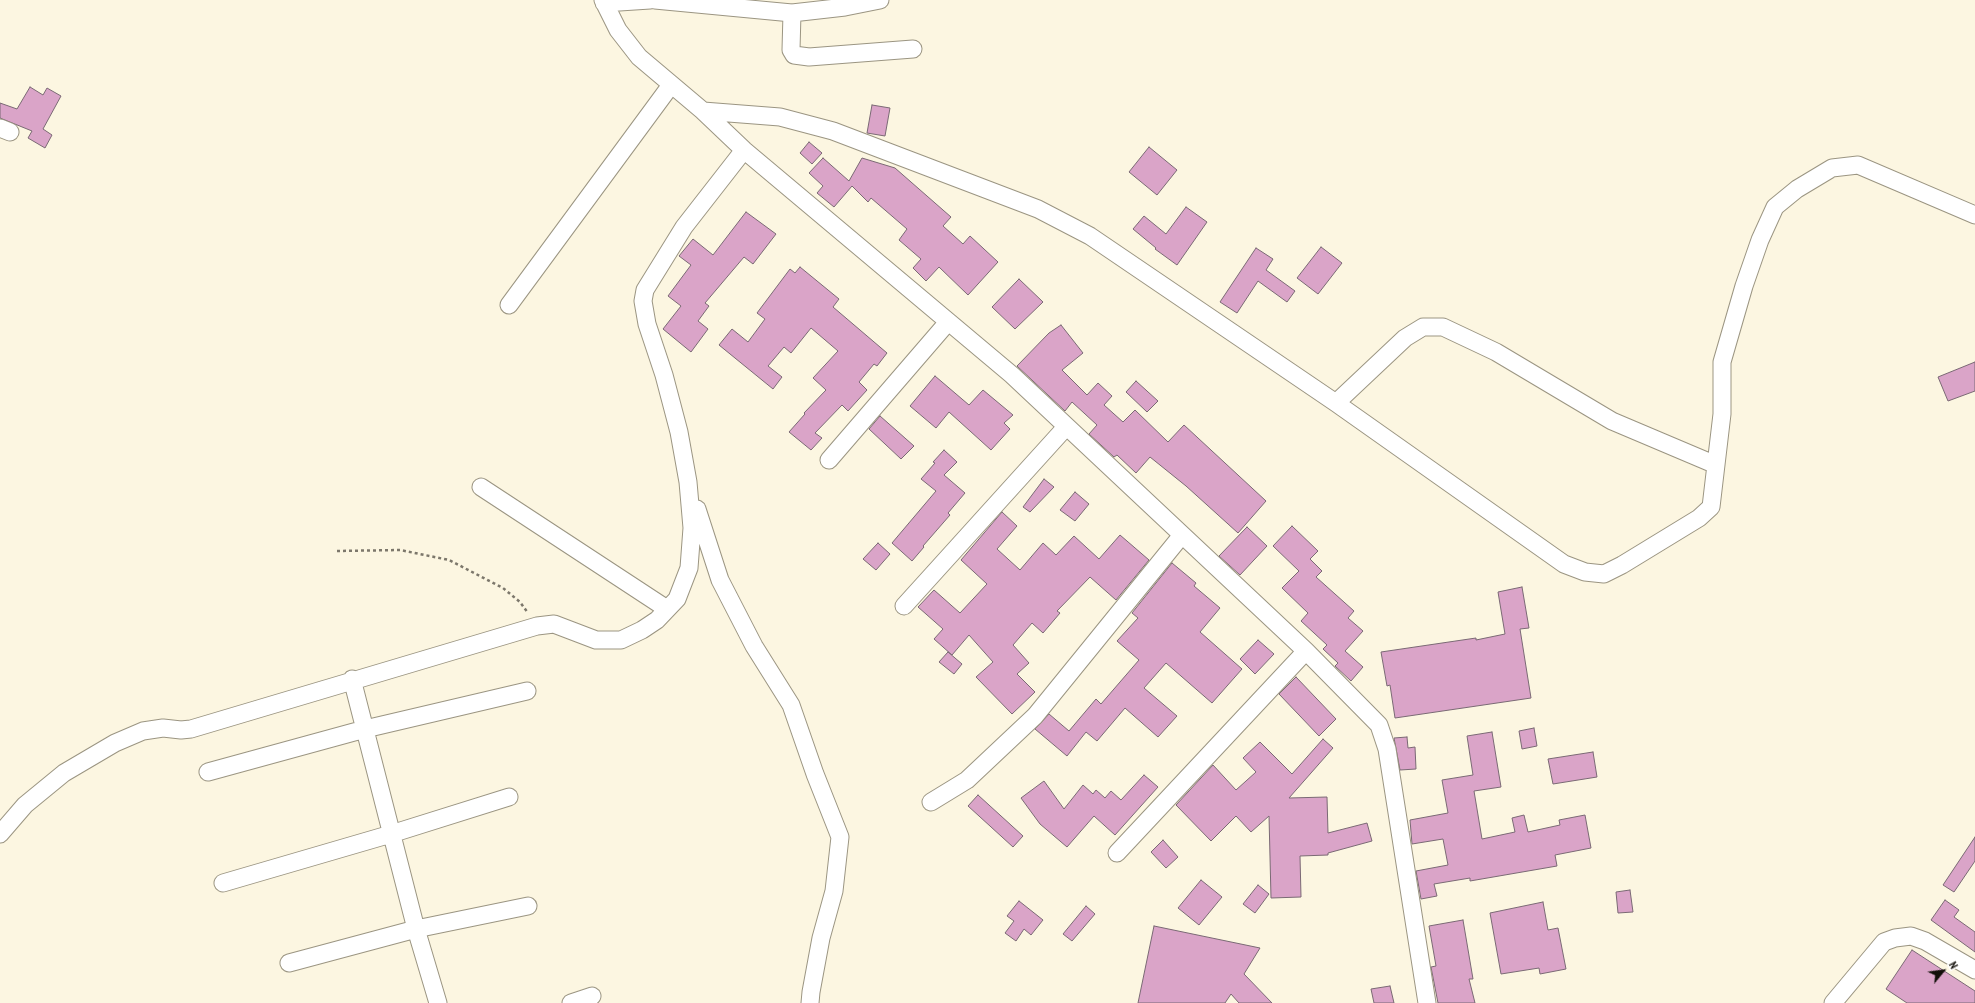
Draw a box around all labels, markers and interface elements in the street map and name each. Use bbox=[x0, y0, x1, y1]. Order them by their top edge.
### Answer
north arrow bbox=[1923, 951, 1963, 991]
text: N bbox=[1946, 959, 1961, 971]

